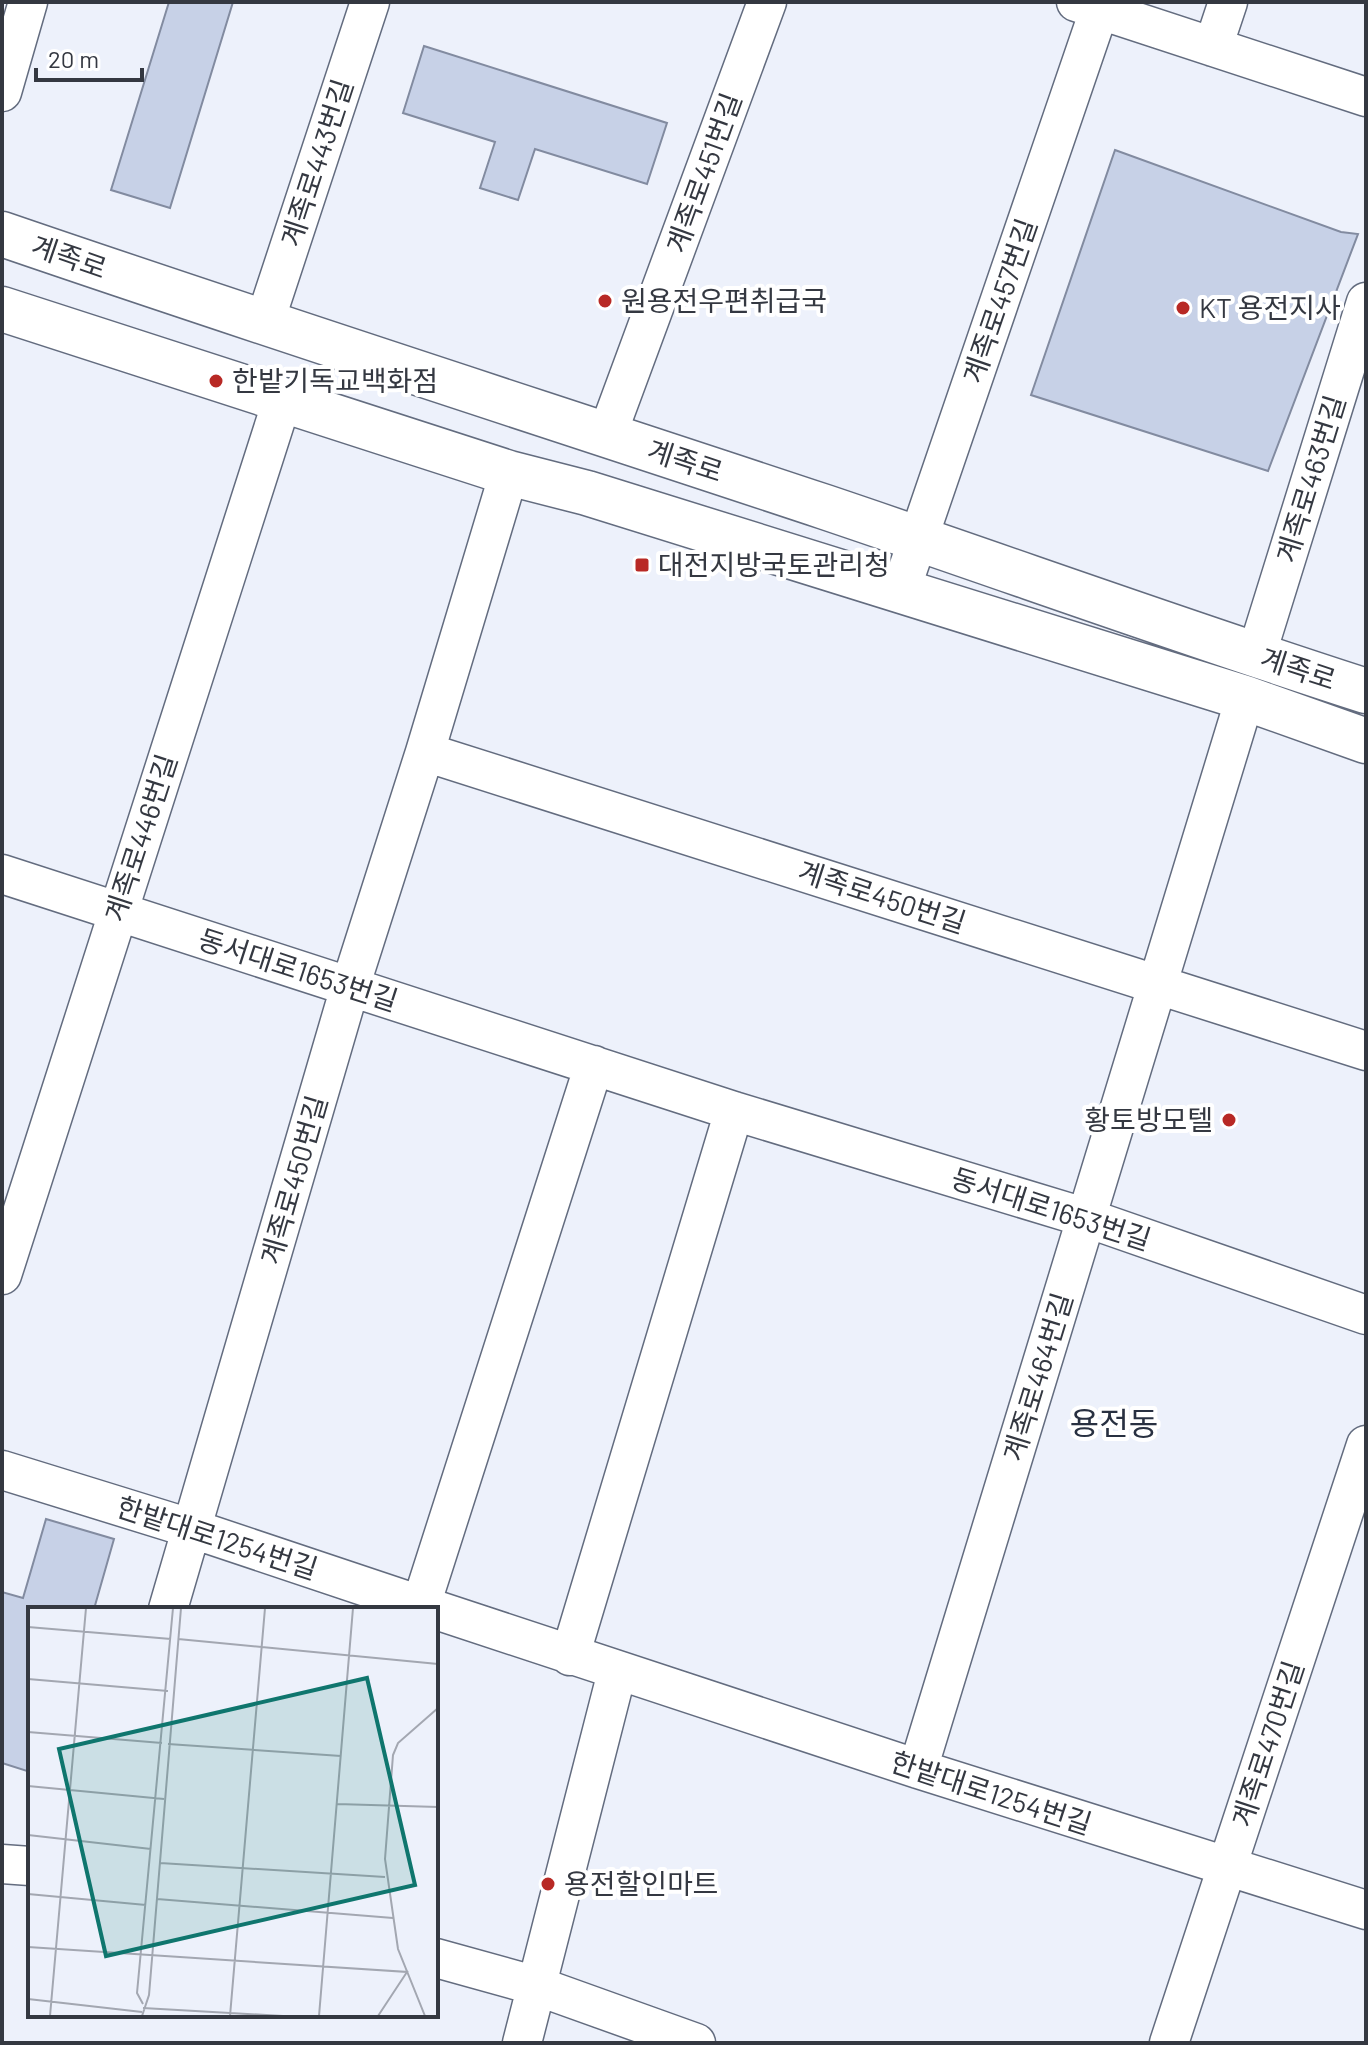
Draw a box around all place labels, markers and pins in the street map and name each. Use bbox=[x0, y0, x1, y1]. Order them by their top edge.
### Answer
place label: 원용전우편취급국 bbox=[621, 283, 827, 317]
place label: KT 용전지사 bbox=[1199, 290, 1341, 324]
marker: 원용전우편취급국 bbox=[596, 292, 614, 310]
marker: KT 용전지사 bbox=[1174, 299, 1192, 317]
place label: 한밭기독교백화점 bbox=[232, 363, 438, 397]
marker: 한밭기독교백화점 bbox=[207, 372, 225, 390]
place label: 대전지방국토관리청 bbox=[658, 547, 890, 581]
marker: 대전지방국토관리청 bbox=[633, 556, 651, 574]
place label: 황토방모텔 bbox=[1084, 1102, 1213, 1136]
marker: 황토방모텔 bbox=[1220, 1111, 1238, 1129]
place label: 용전할인마트 bbox=[564, 1866, 719, 1900]
marker: 용전할인마트 bbox=[539, 1875, 557, 1893]

